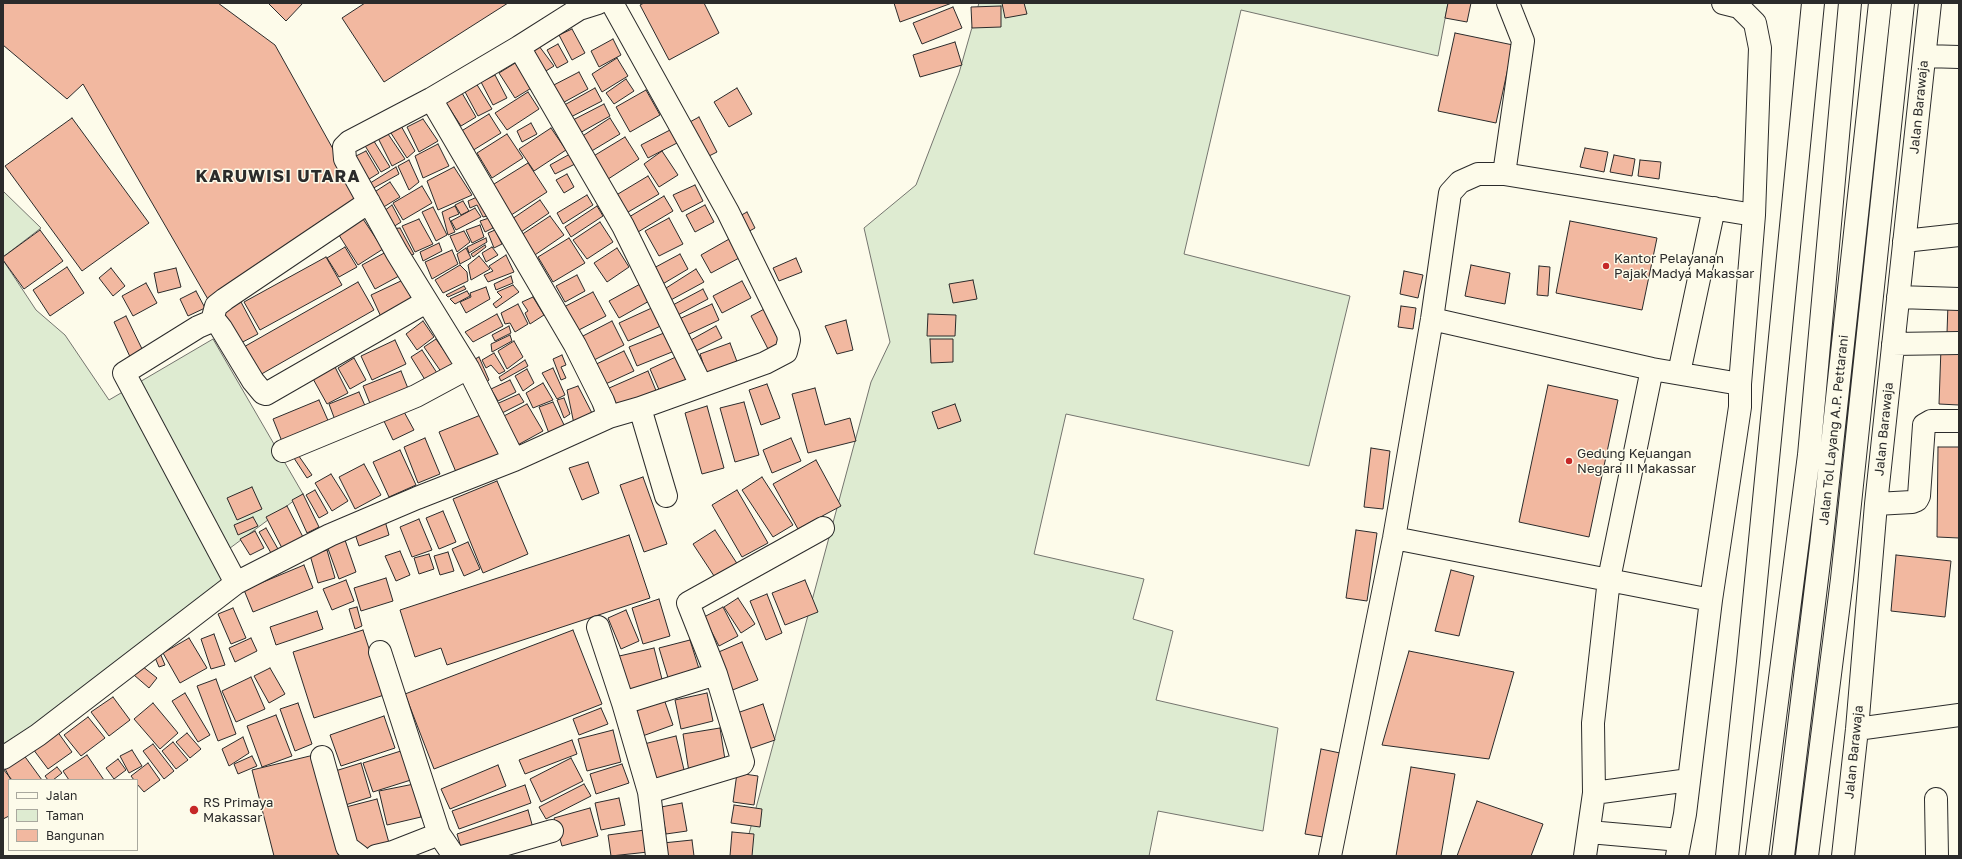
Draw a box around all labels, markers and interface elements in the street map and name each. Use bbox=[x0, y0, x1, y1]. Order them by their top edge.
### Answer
street label: Jalan Barawaja bbox=[1906, 59, 1932, 155]
district label: KARUWISI UTARA bbox=[195, 167, 361, 187]
place label: Kantor Pelayanan Pajak Madya Makassar bbox=[1614, 251, 1754, 282]
marker: Kantor Pelayanan Pajak Madya Makassar bbox=[1601, 261, 1611, 271]
street label: Jalan Tol Layang A.P. Pettarani bbox=[1816, 334, 1852, 526]
street label: Jalan Barawaja bbox=[1871, 381, 1897, 477]
place label: Gedung Keuangan Negara II Makassar bbox=[1577, 446, 1696, 477]
marker: Gedung Keuangan Negara II Makassar bbox=[1564, 456, 1574, 466]
street label: Jalan Barawaja bbox=[1841, 704, 1867, 800]
legend bbox=[8, 779, 138, 851]
text: Jalan bbox=[46, 788, 77, 803]
place label: RS Primaya Makassar bbox=[203, 795, 273, 826]
marker: RS Primaya Makassar bbox=[188, 804, 200, 816]
text: Taman bbox=[46, 808, 84, 823]
text: Bangunan bbox=[46, 828, 104, 843]

